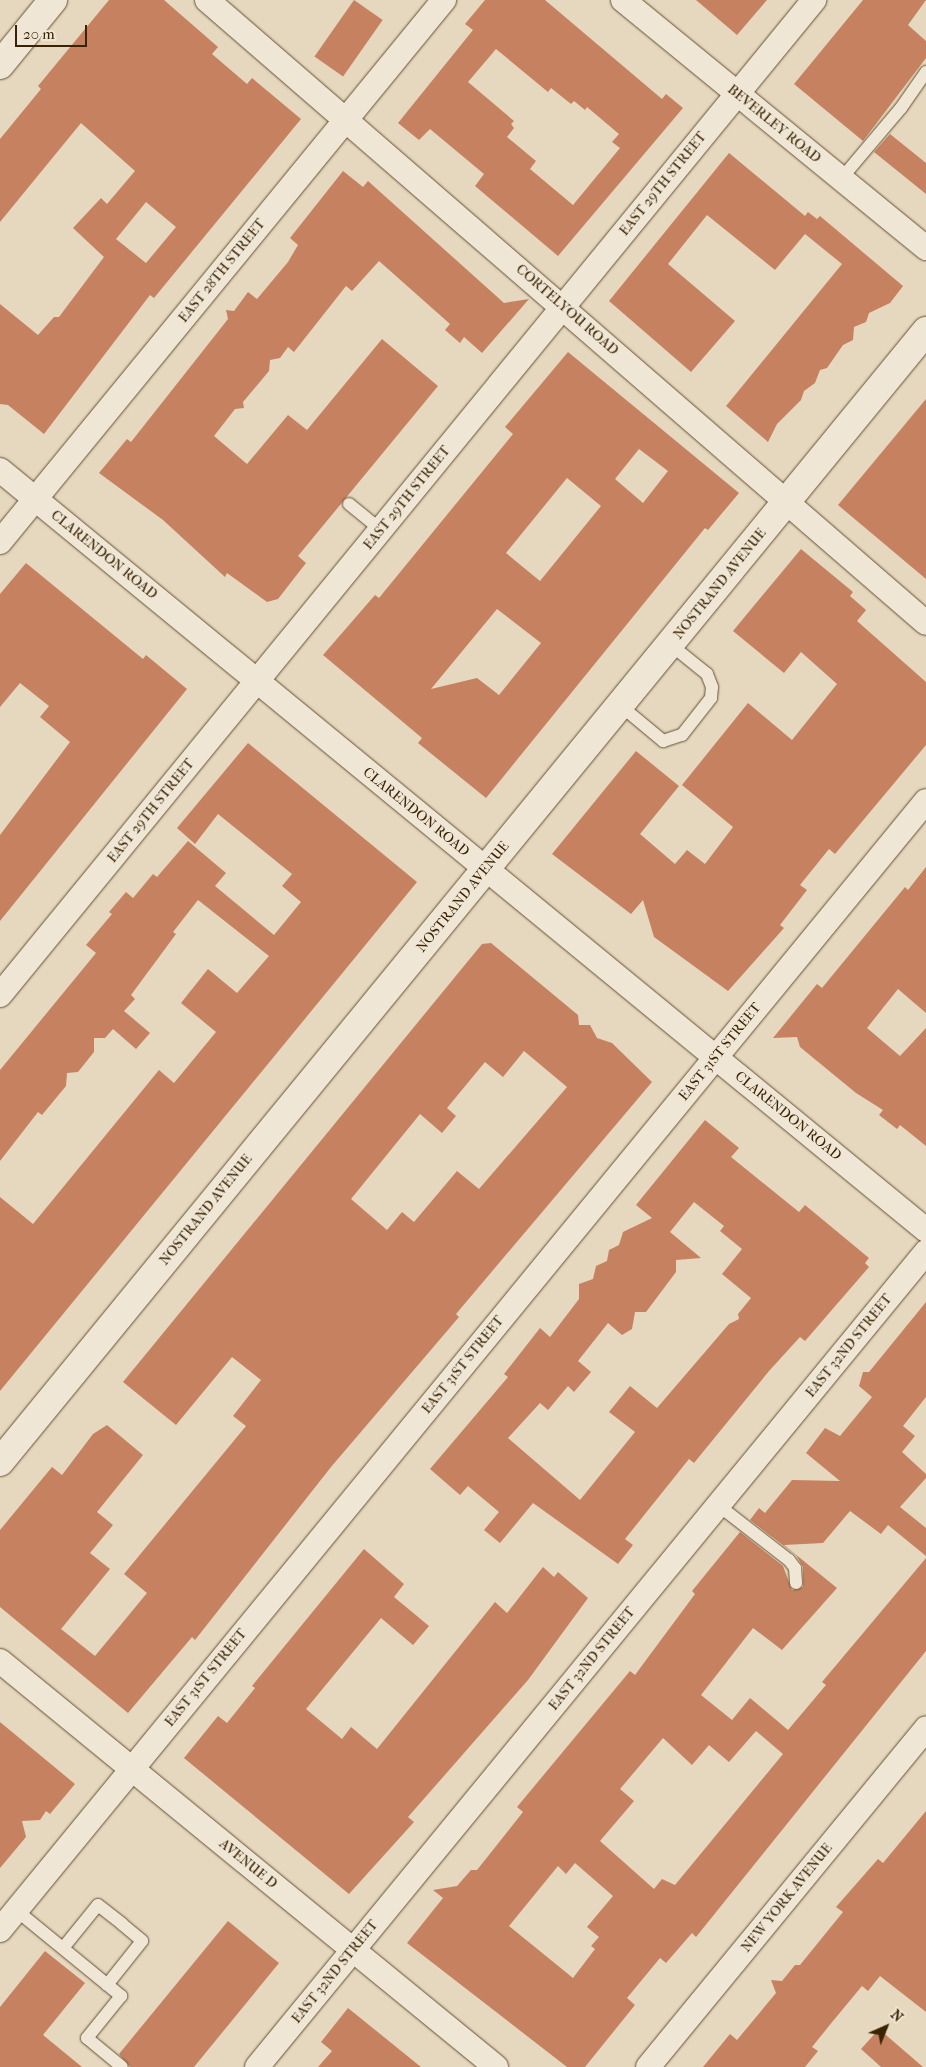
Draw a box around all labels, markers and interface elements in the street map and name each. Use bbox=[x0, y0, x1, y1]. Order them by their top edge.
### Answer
scale bar bbox=[18, 15, 90, 47]
text: 20 m bbox=[23, 25, 55, 43]
street label: BEVERLEY ROAD bbox=[724, 81, 824, 167]
street label: EAST 29TH STREET bbox=[616, 129, 710, 239]
street label: EAST 28TH STREET bbox=[175, 216, 269, 326]
street label: CORTELYOU ROAD bbox=[512, 261, 622, 359]
street label: EAST 29TH STREET bbox=[360, 443, 454, 553]
street label: CLARENDON ROAD bbox=[47, 507, 161, 603]
street label: NOSTRAND AVENUE bbox=[670, 525, 770, 643]
street label: EAST 29TH STREET bbox=[104, 756, 198, 866]
street label: CLARENDON ROAD bbox=[359, 764, 473, 860]
street label: NOSTRAND AVENUE bbox=[413, 838, 513, 956]
street label: EAST 31ST STREET bbox=[675, 1000, 765, 1104]
street label: CLARENDON ROAD bbox=[731, 1068, 845, 1164]
street label: NOSTRAND AVENUE bbox=[156, 1151, 256, 1269]
street label: EAST 32ND STREET bbox=[802, 1291, 896, 1401]
street label: EAST 31ST STREET bbox=[418, 1313, 508, 1417]
street label: EAST 32ND STREET bbox=[545, 1604, 639, 1714]
street label: EAST 31ST STREET bbox=[161, 1626, 251, 1730]
street label: AVENUE D bbox=[216, 1836, 280, 1892]
street label: NEW YORK AVENUE bbox=[738, 1840, 836, 1956]
street label: EAST 32ND STREET bbox=[288, 1917, 382, 2027]
north arrow bbox=[861, 2002, 911, 2052]
text: N bbox=[887, 2006, 906, 2026]

